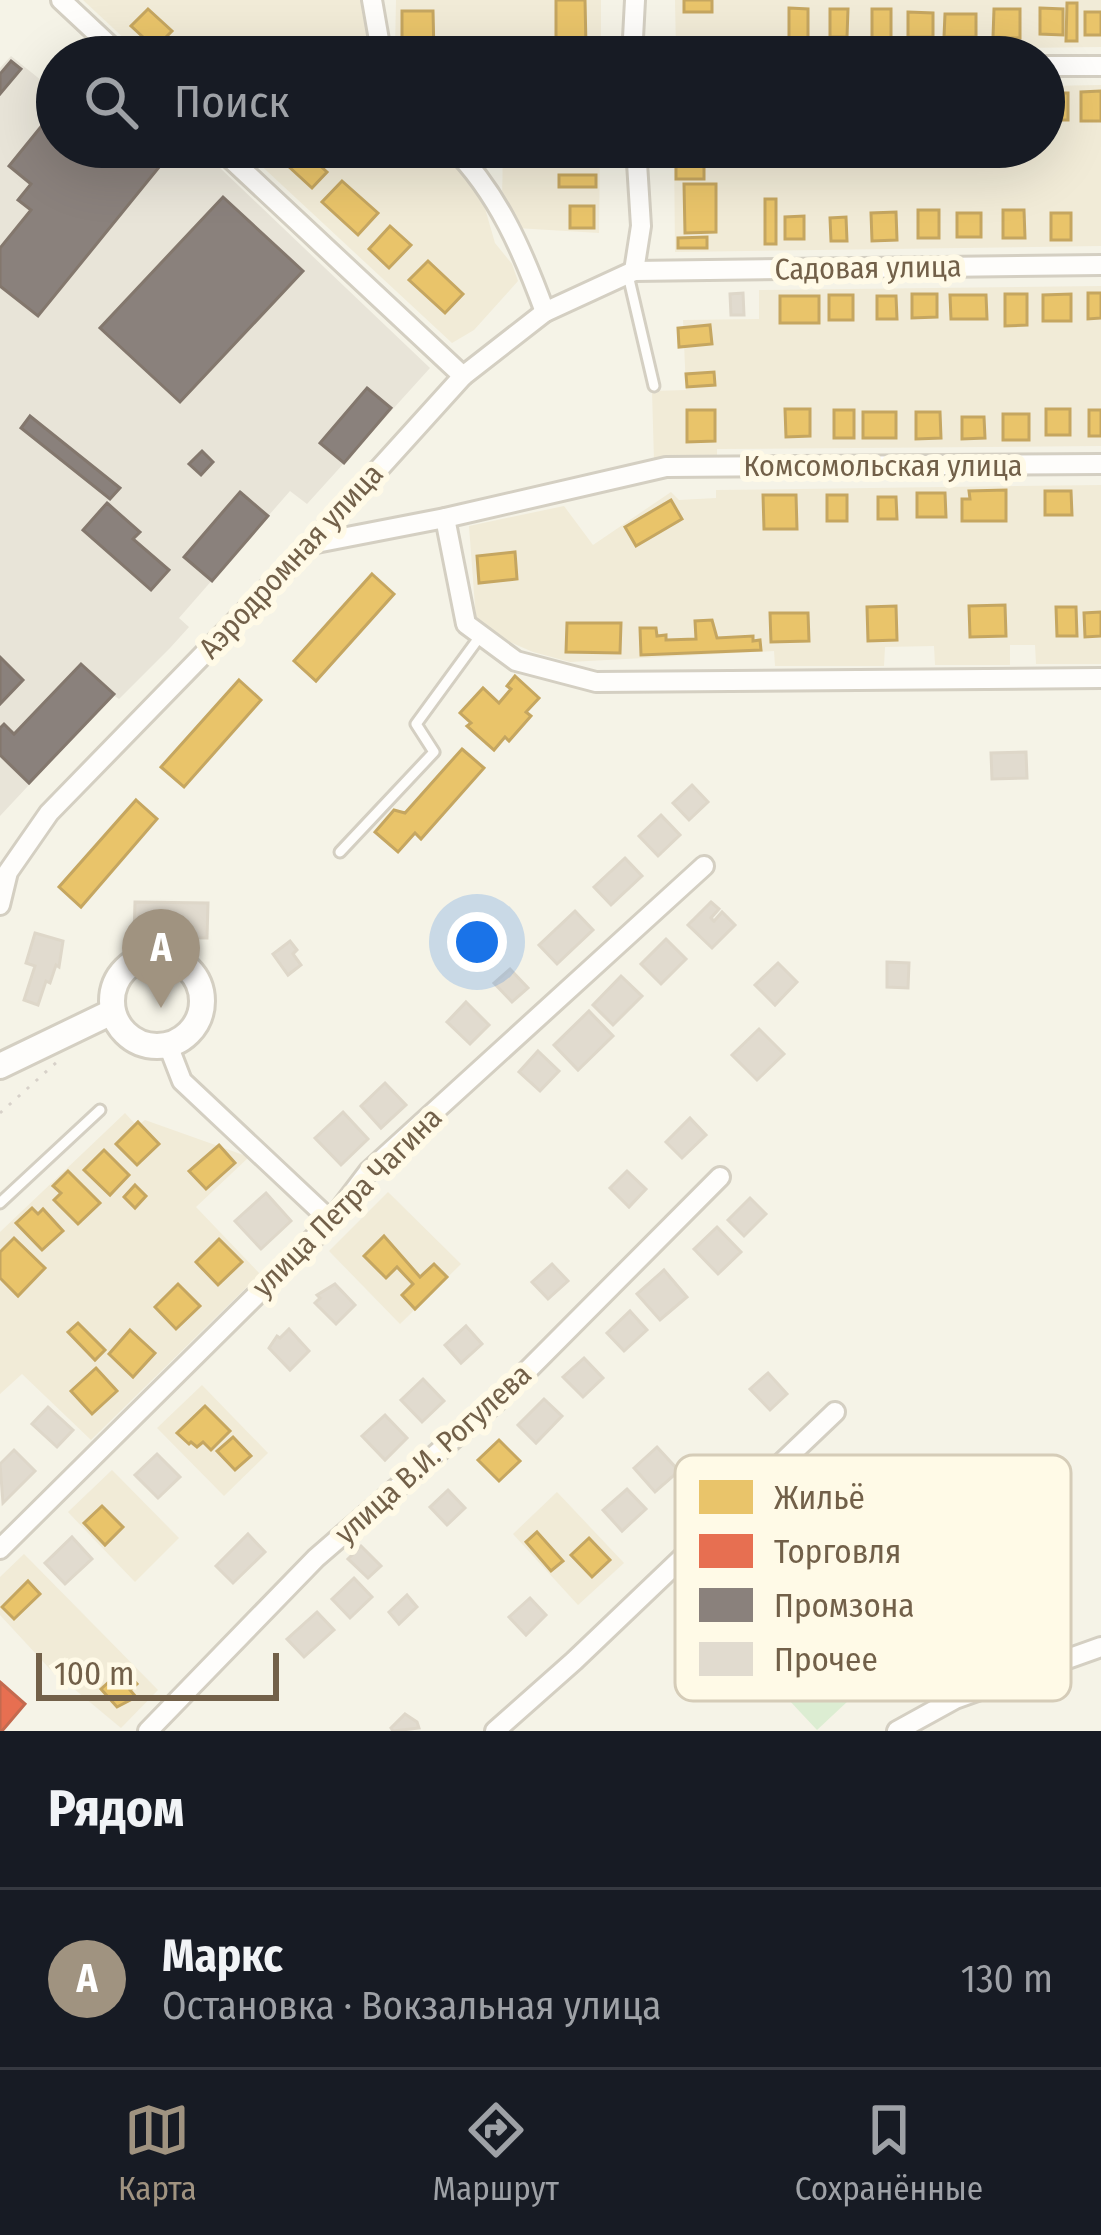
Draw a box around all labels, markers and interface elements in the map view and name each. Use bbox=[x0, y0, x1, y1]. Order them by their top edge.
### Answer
search box bbox=[36, 36, 1065, 168]
icon: search bbox=[78, 69, 144, 135]
text: Поиск bbox=[174, 75, 289, 129]
street label: Садовая улица bbox=[774, 248, 962, 288]
street label: Комсомольская улица bbox=[744, 448, 1022, 484]
street label: Аэродромная улица bbox=[191, 456, 391, 666]
pin: A bbox=[122, 909, 200, 1008]
your location bbox=[447, 912, 507, 972]
street label: улица Петра Чагина bbox=[245, 1100, 449, 1304]
street label: улица В.И. Рогулева bbox=[327, 1356, 539, 1552]
legend bbox=[675, 1455, 1071, 1701]
text: Жильё bbox=[774, 1478, 865, 1518]
text: Торговля bbox=[774, 1532, 901, 1572]
text: Промзона bbox=[774, 1586, 915, 1626]
text: Прочее bbox=[774, 1640, 878, 1680]
scale bar bbox=[36, 1647, 279, 1700]
text: 100 m bbox=[54, 1654, 134, 1694]
text: Рядом bbox=[48, 1778, 184, 1840]
text: Маркс bbox=[162, 1929, 283, 1983]
text: A bbox=[76, 1956, 98, 2002]
text: 130 m bbox=[961, 1956, 1053, 2002]
text: Остановка · Вокзальная улица bbox=[162, 1983, 661, 2029]
tab: Карта bbox=[118, 2097, 197, 2209]
tab: Маршрут bbox=[433, 2097, 559, 2209]
tab: Сохранённые bbox=[795, 2097, 983, 2209]

